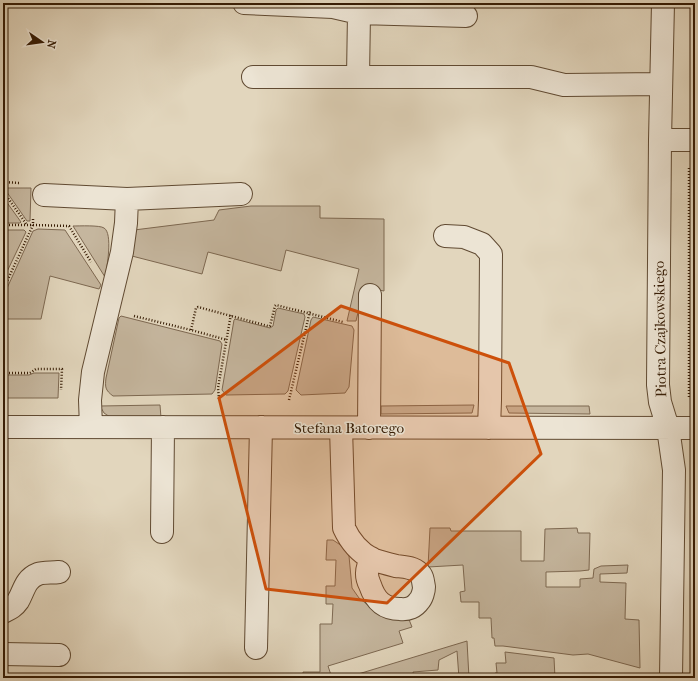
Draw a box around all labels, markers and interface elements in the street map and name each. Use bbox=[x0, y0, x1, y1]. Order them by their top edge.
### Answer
north arrow bbox=[22, 22, 62, 62]
text: N bbox=[44, 39, 59, 50]
street label: Piotra Czajkowskiego bbox=[650, 260, 670, 397]
street label: Stefana Batorego bbox=[294, 419, 404, 437]

